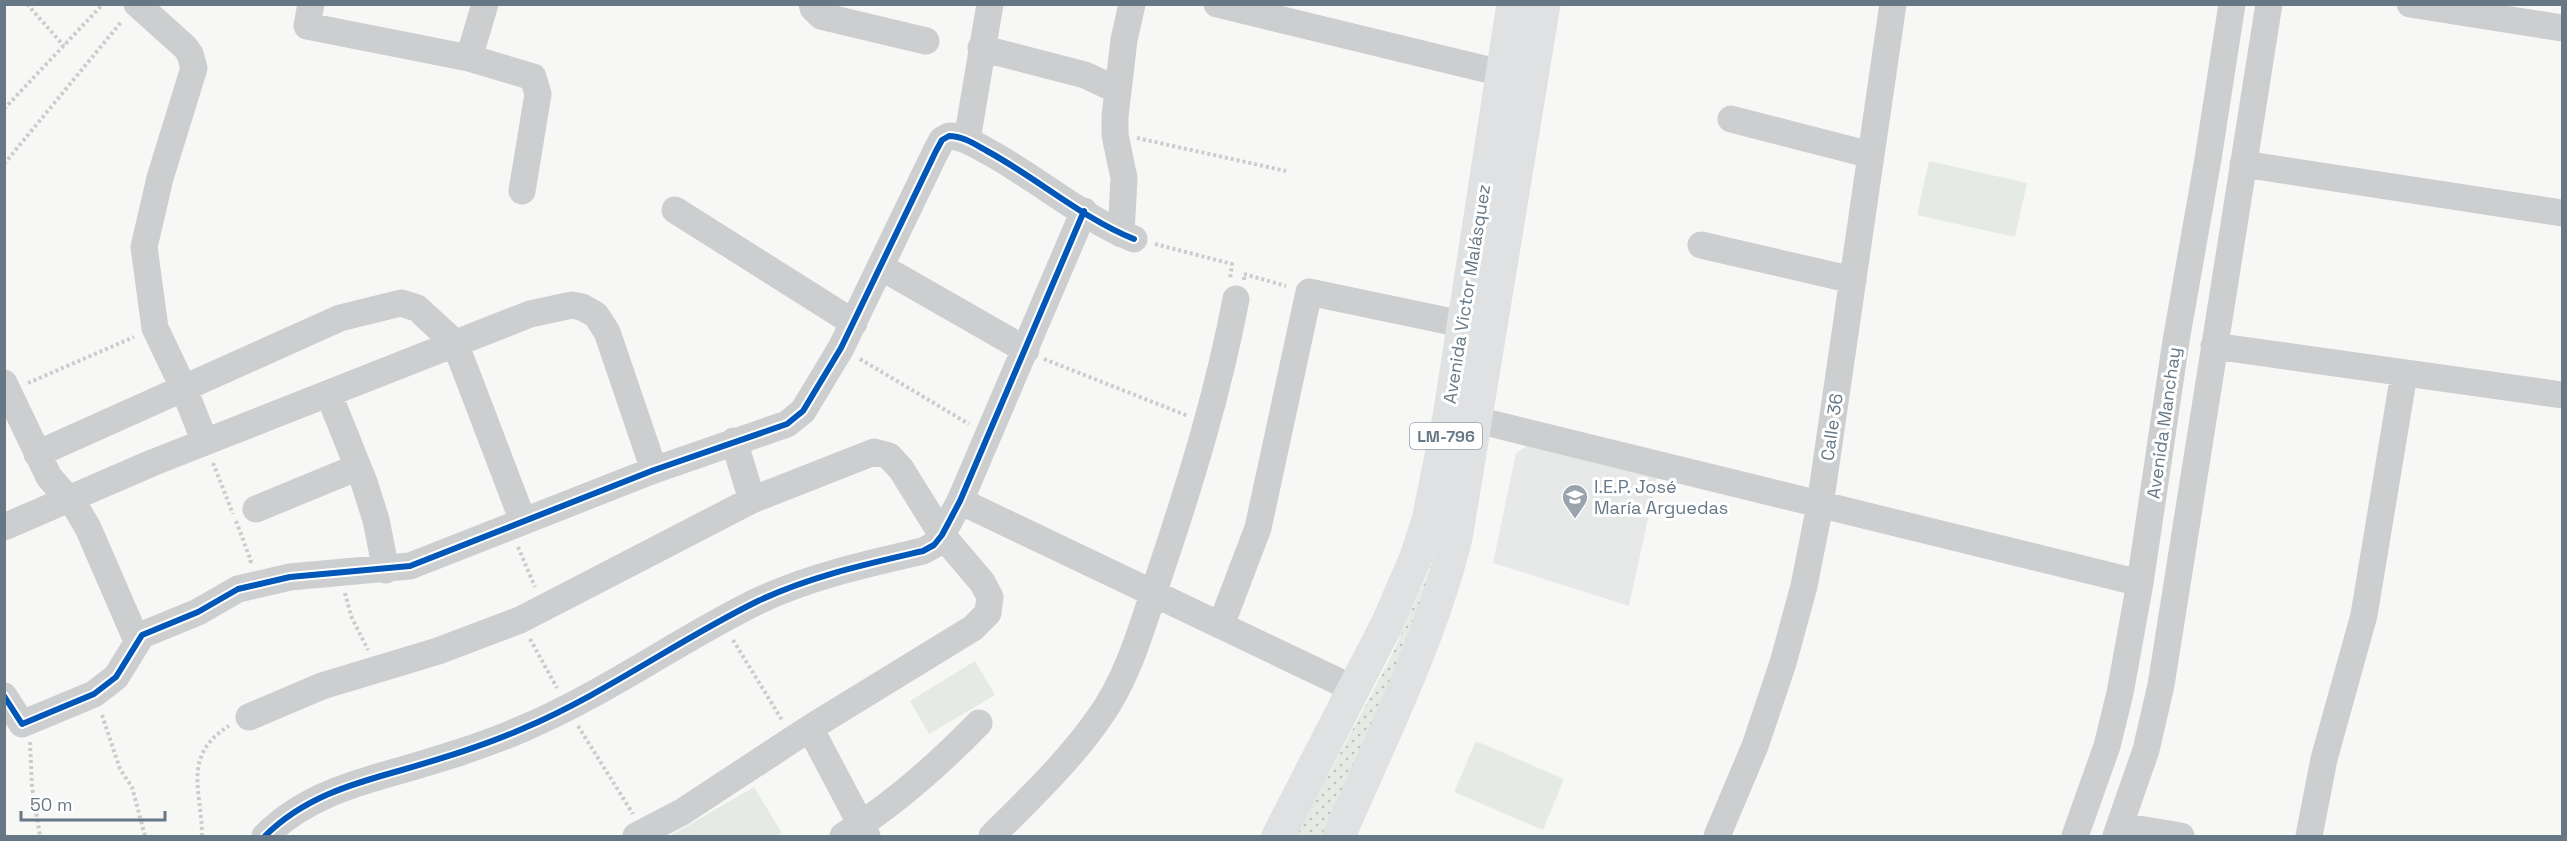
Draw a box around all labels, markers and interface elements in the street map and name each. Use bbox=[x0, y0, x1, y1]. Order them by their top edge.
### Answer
street label: Avenida Victor Malásquez bbox=[1438, 183, 1495, 405]
street label: Avenida Manchay bbox=[2141, 346, 2186, 500]
street label: Calle 36 bbox=[1815, 392, 1848, 462]
road number: LM-796 bbox=[1410, 423, 1482, 449]
place label: I.E.P. José María Arguedas bbox=[1594, 475, 1728, 519]
school or university icon: I.E.P. José María Arguedas bbox=[1560, 482, 1590, 520]
scale bar bbox=[21, 784, 165, 822]
text: 50 m bbox=[30, 793, 72, 816]

